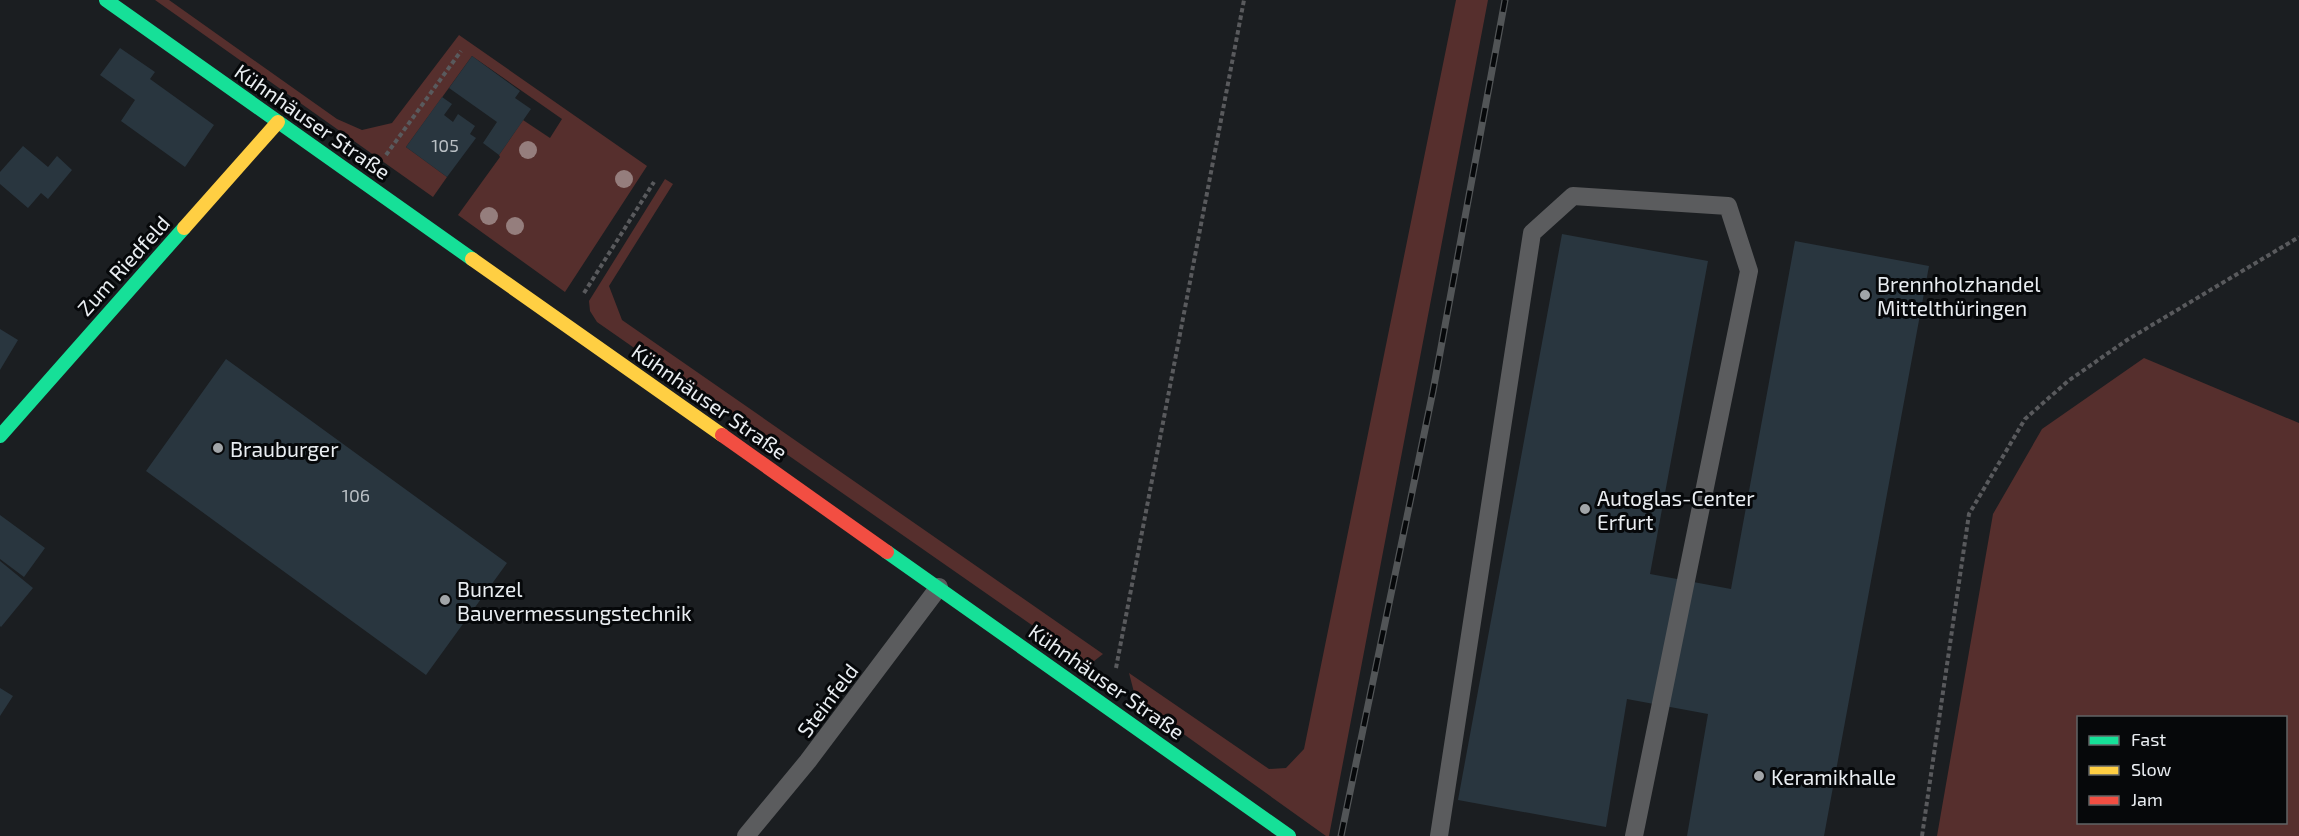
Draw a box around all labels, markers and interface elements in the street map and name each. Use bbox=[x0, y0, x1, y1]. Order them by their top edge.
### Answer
street label: Kühnhäuser Straße bbox=[230, 58, 396, 184]
house number: 105 bbox=[431, 134, 459, 156]
street label: Zum Riedfeld bbox=[72, 210, 174, 320]
place label: Brennholzhandel Mittelthüringen bbox=[1877, 271, 2041, 320]
marker: Brennholzhandel Mittelthüringen bbox=[1858, 288, 1872, 302]
street label: Kühnhäuser Straße bbox=[627, 338, 793, 464]
place label: Brauburger bbox=[230, 436, 339, 461]
marker: Brauburger bbox=[211, 441, 225, 455]
house number: 106 bbox=[342, 484, 370, 506]
place label: Autoglas-Center Erfurt bbox=[1597, 485, 1755, 534]
marker: Autoglas-Center Erfurt bbox=[1578, 502, 1592, 516]
place label: Bunzel Bauvermessungstechnik bbox=[457, 576, 692, 625]
marker: Bunzel Bauvermessungstechnik bbox=[438, 593, 452, 607]
street label: Kühnhäuser Straße bbox=[1024, 618, 1190, 744]
street label: Steinfeld bbox=[791, 658, 863, 742]
legend bbox=[2077, 716, 2287, 824]
text: Fast bbox=[2131, 728, 2166, 750]
text: Slow bbox=[2131, 758, 2172, 780]
place label: Keramikhalle bbox=[1771, 764, 1896, 789]
marker: Keramikhalle bbox=[1752, 769, 1766, 783]
text: Jam bbox=[2131, 788, 2163, 810]

